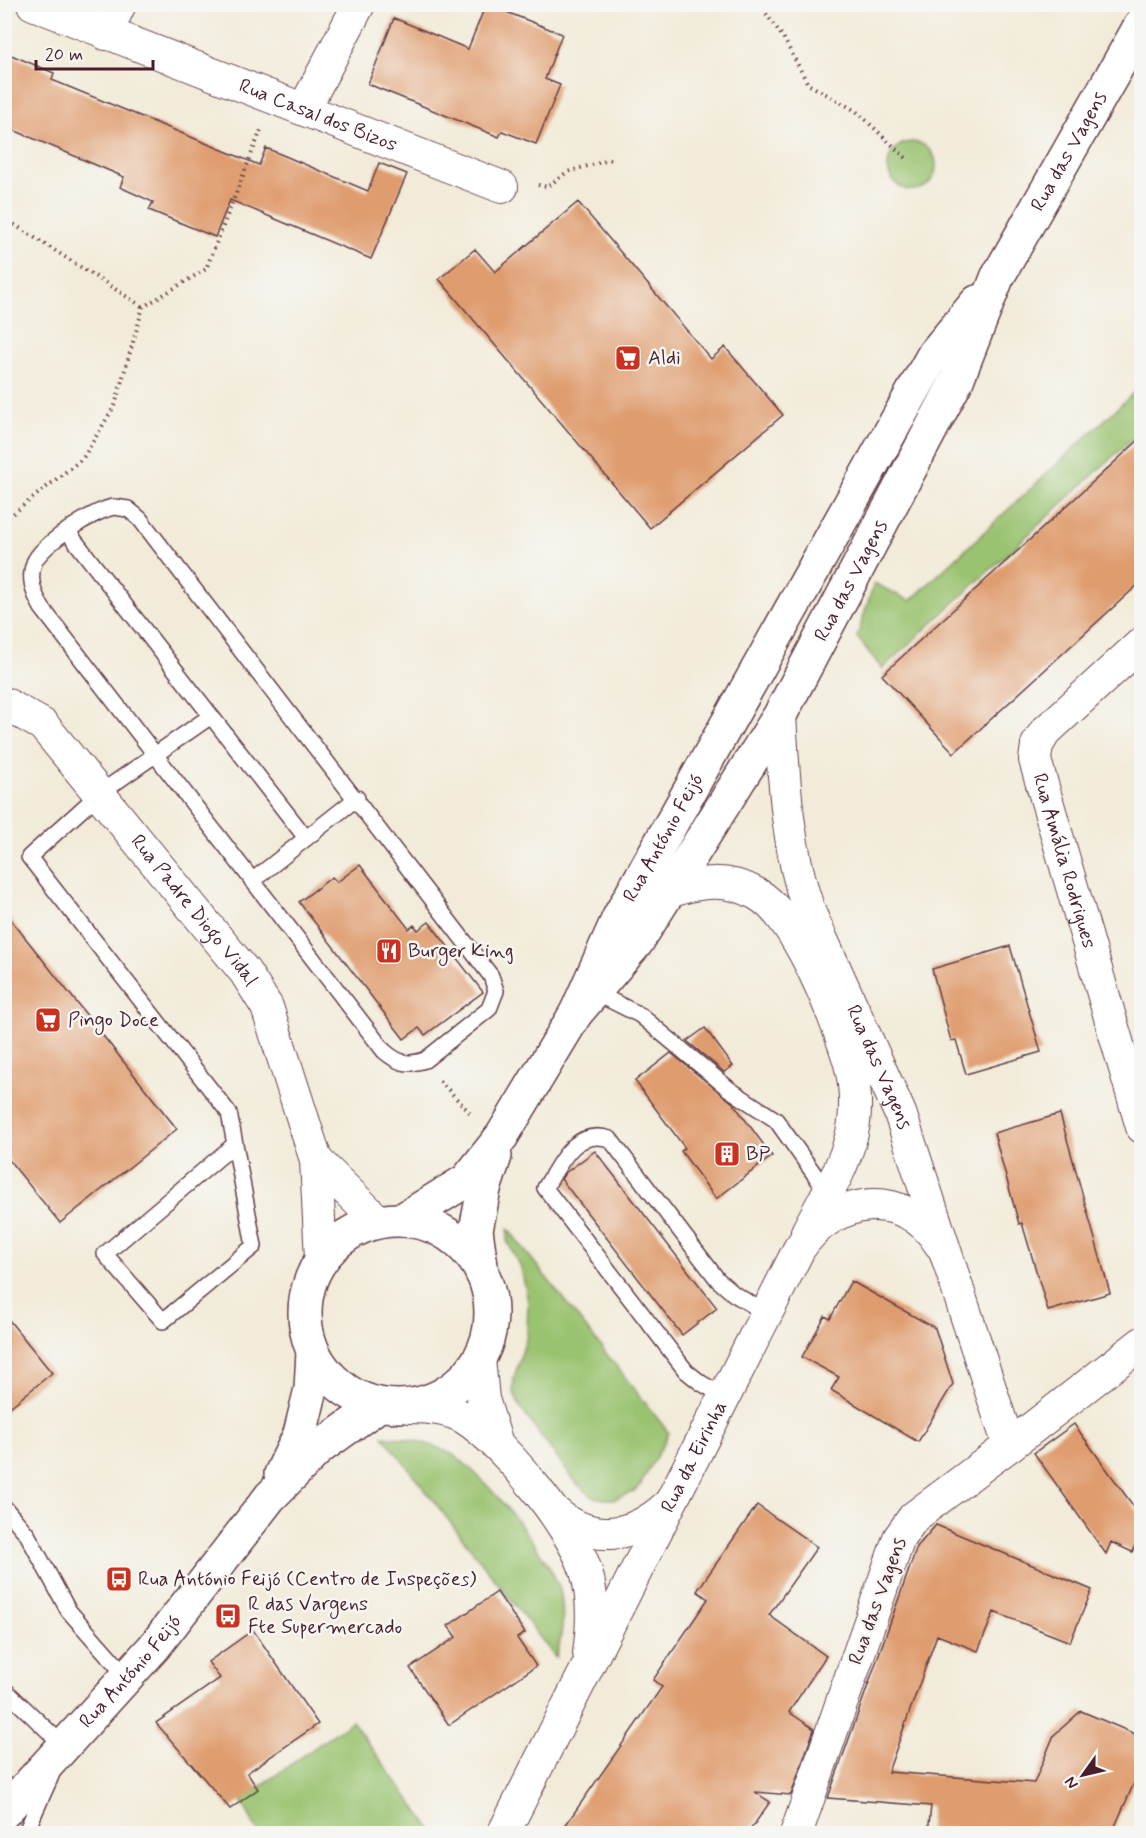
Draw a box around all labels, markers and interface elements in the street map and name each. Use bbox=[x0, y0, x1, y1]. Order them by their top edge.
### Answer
scale bar bbox=[36, 33, 153, 71]
text: 20 m bbox=[45, 43, 83, 67]
street label: Rua Casal dos Bizos bbox=[235, 72, 401, 158]
street label: Rua das Vagens bbox=[1024, 86, 1114, 216]
supermarket icon: Aldi bbox=[613, 343, 643, 373]
place label: Aldi bbox=[648, 345, 681, 372]
street label: Rua das Vagens bbox=[808, 515, 894, 646]
street label: Rua António Feijó bbox=[617, 769, 710, 907]
street label: Rua Amália Rodrigues bbox=[1026, 770, 1103, 952]
street label: Rua Padre Diogo Vidal bbox=[124, 829, 264, 991]
restaurant icon: Burger King bbox=[374, 936, 404, 966]
place label: Burger King bbox=[408, 938, 514, 966]
street label: Rua das Vagens bbox=[840, 1001, 918, 1133]
supermarket icon: Pingo Doce bbox=[33, 1005, 63, 1035]
place label: Pingo Doce bbox=[68, 1007, 159, 1035]
building icon: BP bbox=[712, 1139, 742, 1169]
place label: BP bbox=[746, 1141, 771, 1168]
street label: Rua da Eirinha bbox=[654, 1396, 734, 1517]
street label: Rua das Vagens bbox=[842, 1533, 914, 1668]
bus stop icon: Rua António Feijó (Centro de Inspeções) bbox=[104, 1564, 134, 1594]
place label: Rua António Feijó (Centro de Inspeções) bbox=[138, 1566, 476, 1593]
place label: R das Vargens Fte Supermercado bbox=[248, 1591, 402, 1641]
bus stop icon: R das Vargens Fte Supermercado bbox=[213, 1601, 243, 1631]
street label: Rua António Feijó bbox=[73, 1609, 188, 1734]
north arrow bbox=[1053, 1745, 1113, 1805]
text: N bbox=[1060, 1772, 1083, 1793]

